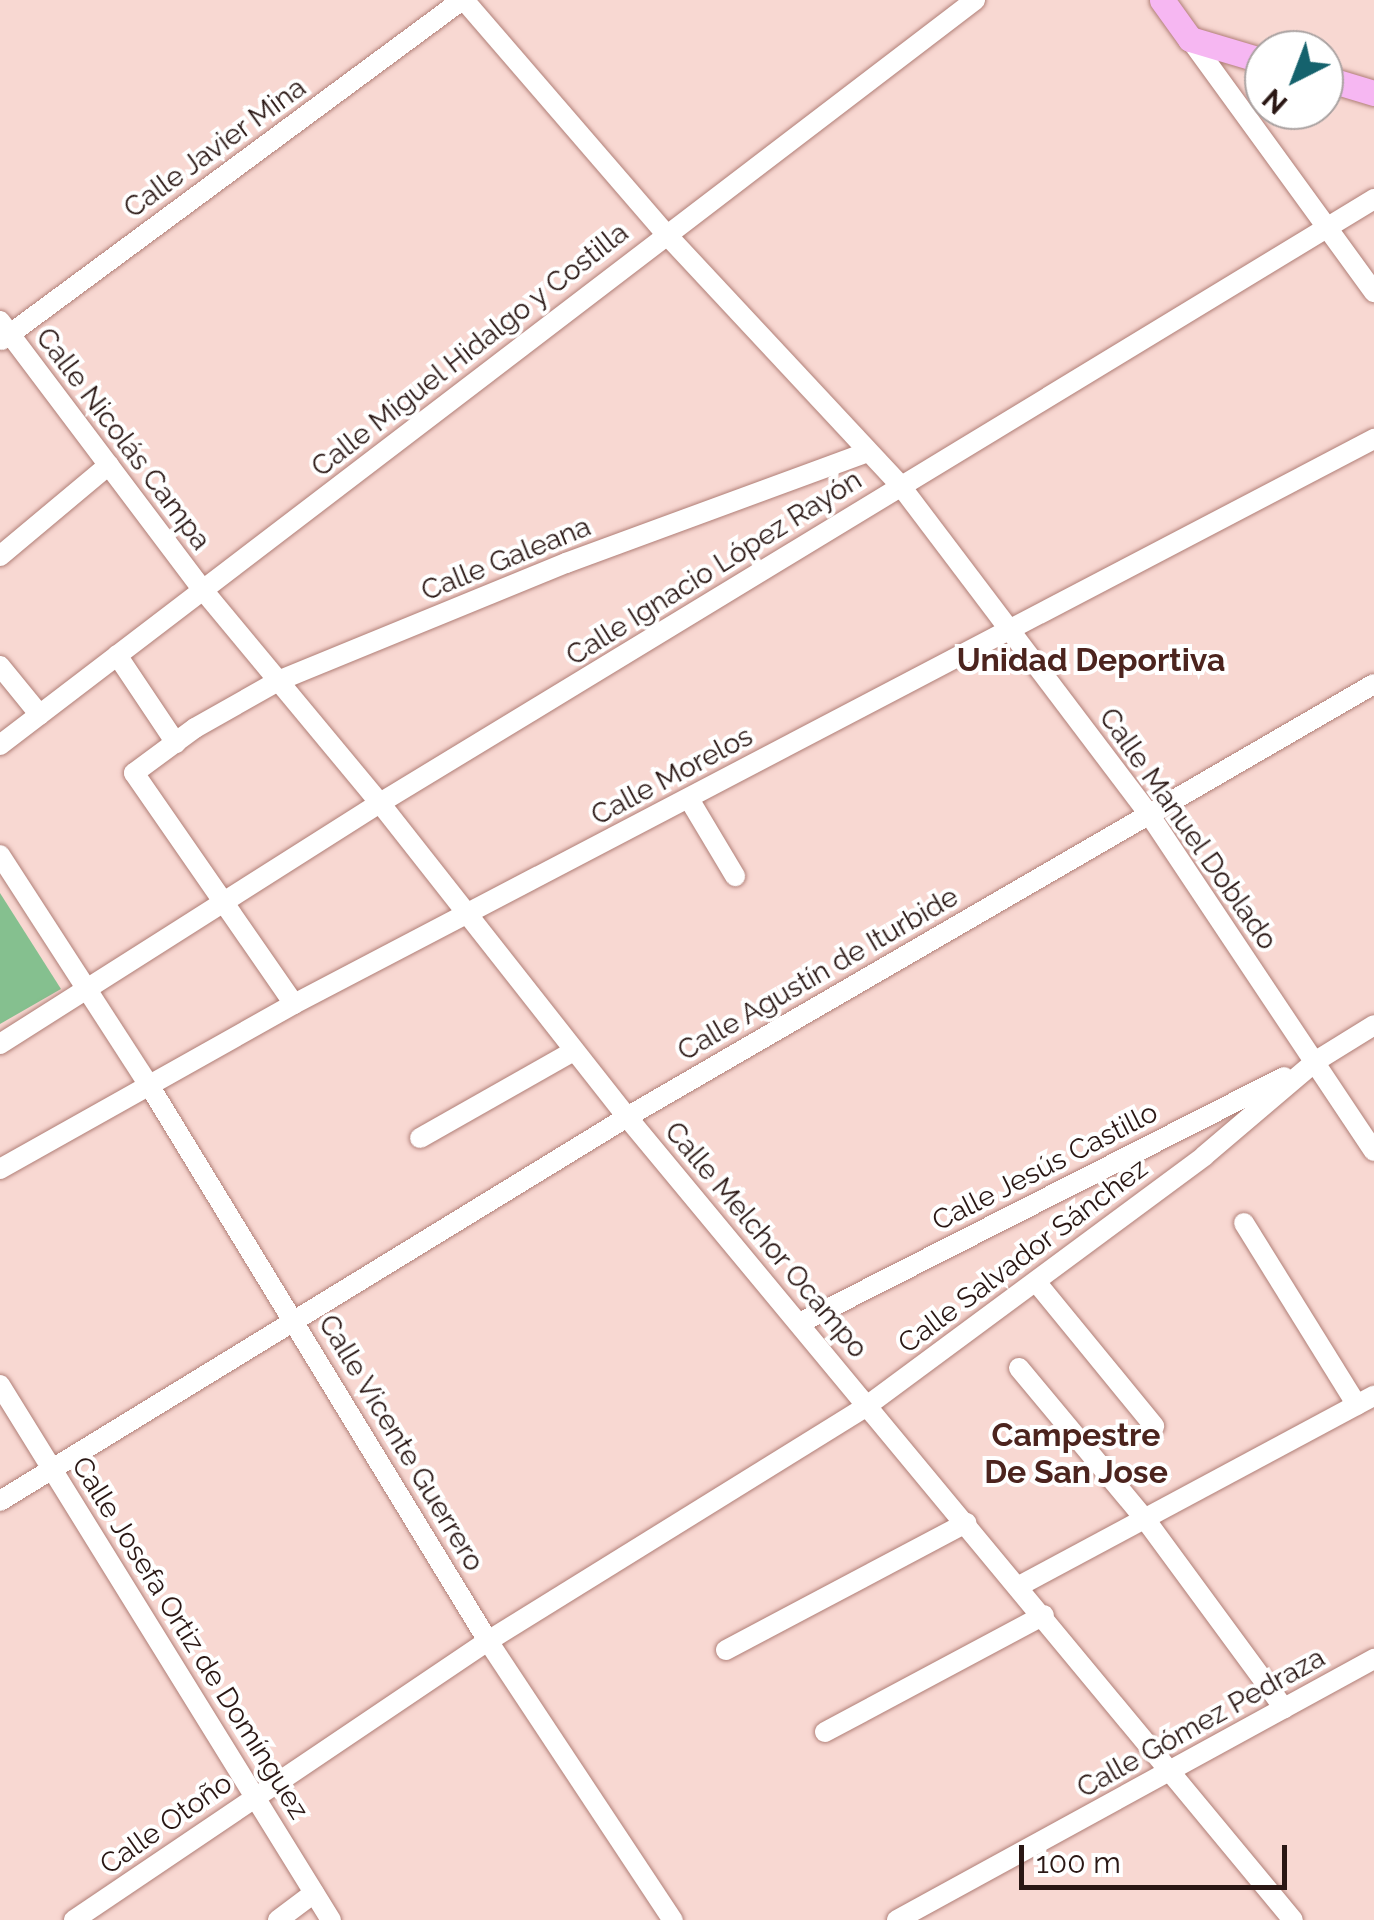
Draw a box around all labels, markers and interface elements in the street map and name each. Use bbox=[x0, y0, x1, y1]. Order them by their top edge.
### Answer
north arrow bbox=[1244, 30, 1344, 130]
street label: Calle Javier Mina bbox=[117, 70, 313, 226]
text: N bbox=[1256, 82, 1294, 121]
street label: Calle Miguel Hidalgo y Costilla bbox=[304, 215, 636, 485]
street label: Calle Nicolás Campa bbox=[29, 321, 217, 557]
street label: Calle Ignacio López Rayón bbox=[560, 463, 868, 673]
street label: Calle Galeana bbox=[417, 510, 595, 608]
district label: Unidad Deportiva bbox=[957, 641, 1225, 679]
street label: Calle Manuel Doblado bbox=[1092, 701, 1284, 957]
street label: Calle Morelos bbox=[586, 719, 758, 833]
street label: Calle Agustín de Iturbide bbox=[671, 880, 965, 1068]
street label: Calle Jesús Castillo bbox=[926, 1095, 1164, 1239]
street label: Calle Melchor Ocampo bbox=[657, 1115, 875, 1365]
street label: Calle Salvador Sánchez bbox=[892, 1151, 1154, 1361]
street label: Calle Vicente Guerrero bbox=[311, 1308, 491, 1578]
district label: Campestre De San Jose bbox=[984, 1417, 1168, 1492]
street label: Calle Josefa Ortiz de Domínguez bbox=[64, 1450, 316, 1826]
street label: Calle Gómez Pedraza bbox=[1071, 1641, 1331, 1805]
street label: Calle Otoño bbox=[94, 1766, 238, 1882]
scale bar bbox=[1024, 1825, 1292, 1887]
text: 100 m bbox=[1036, 1845, 1121, 1880]

